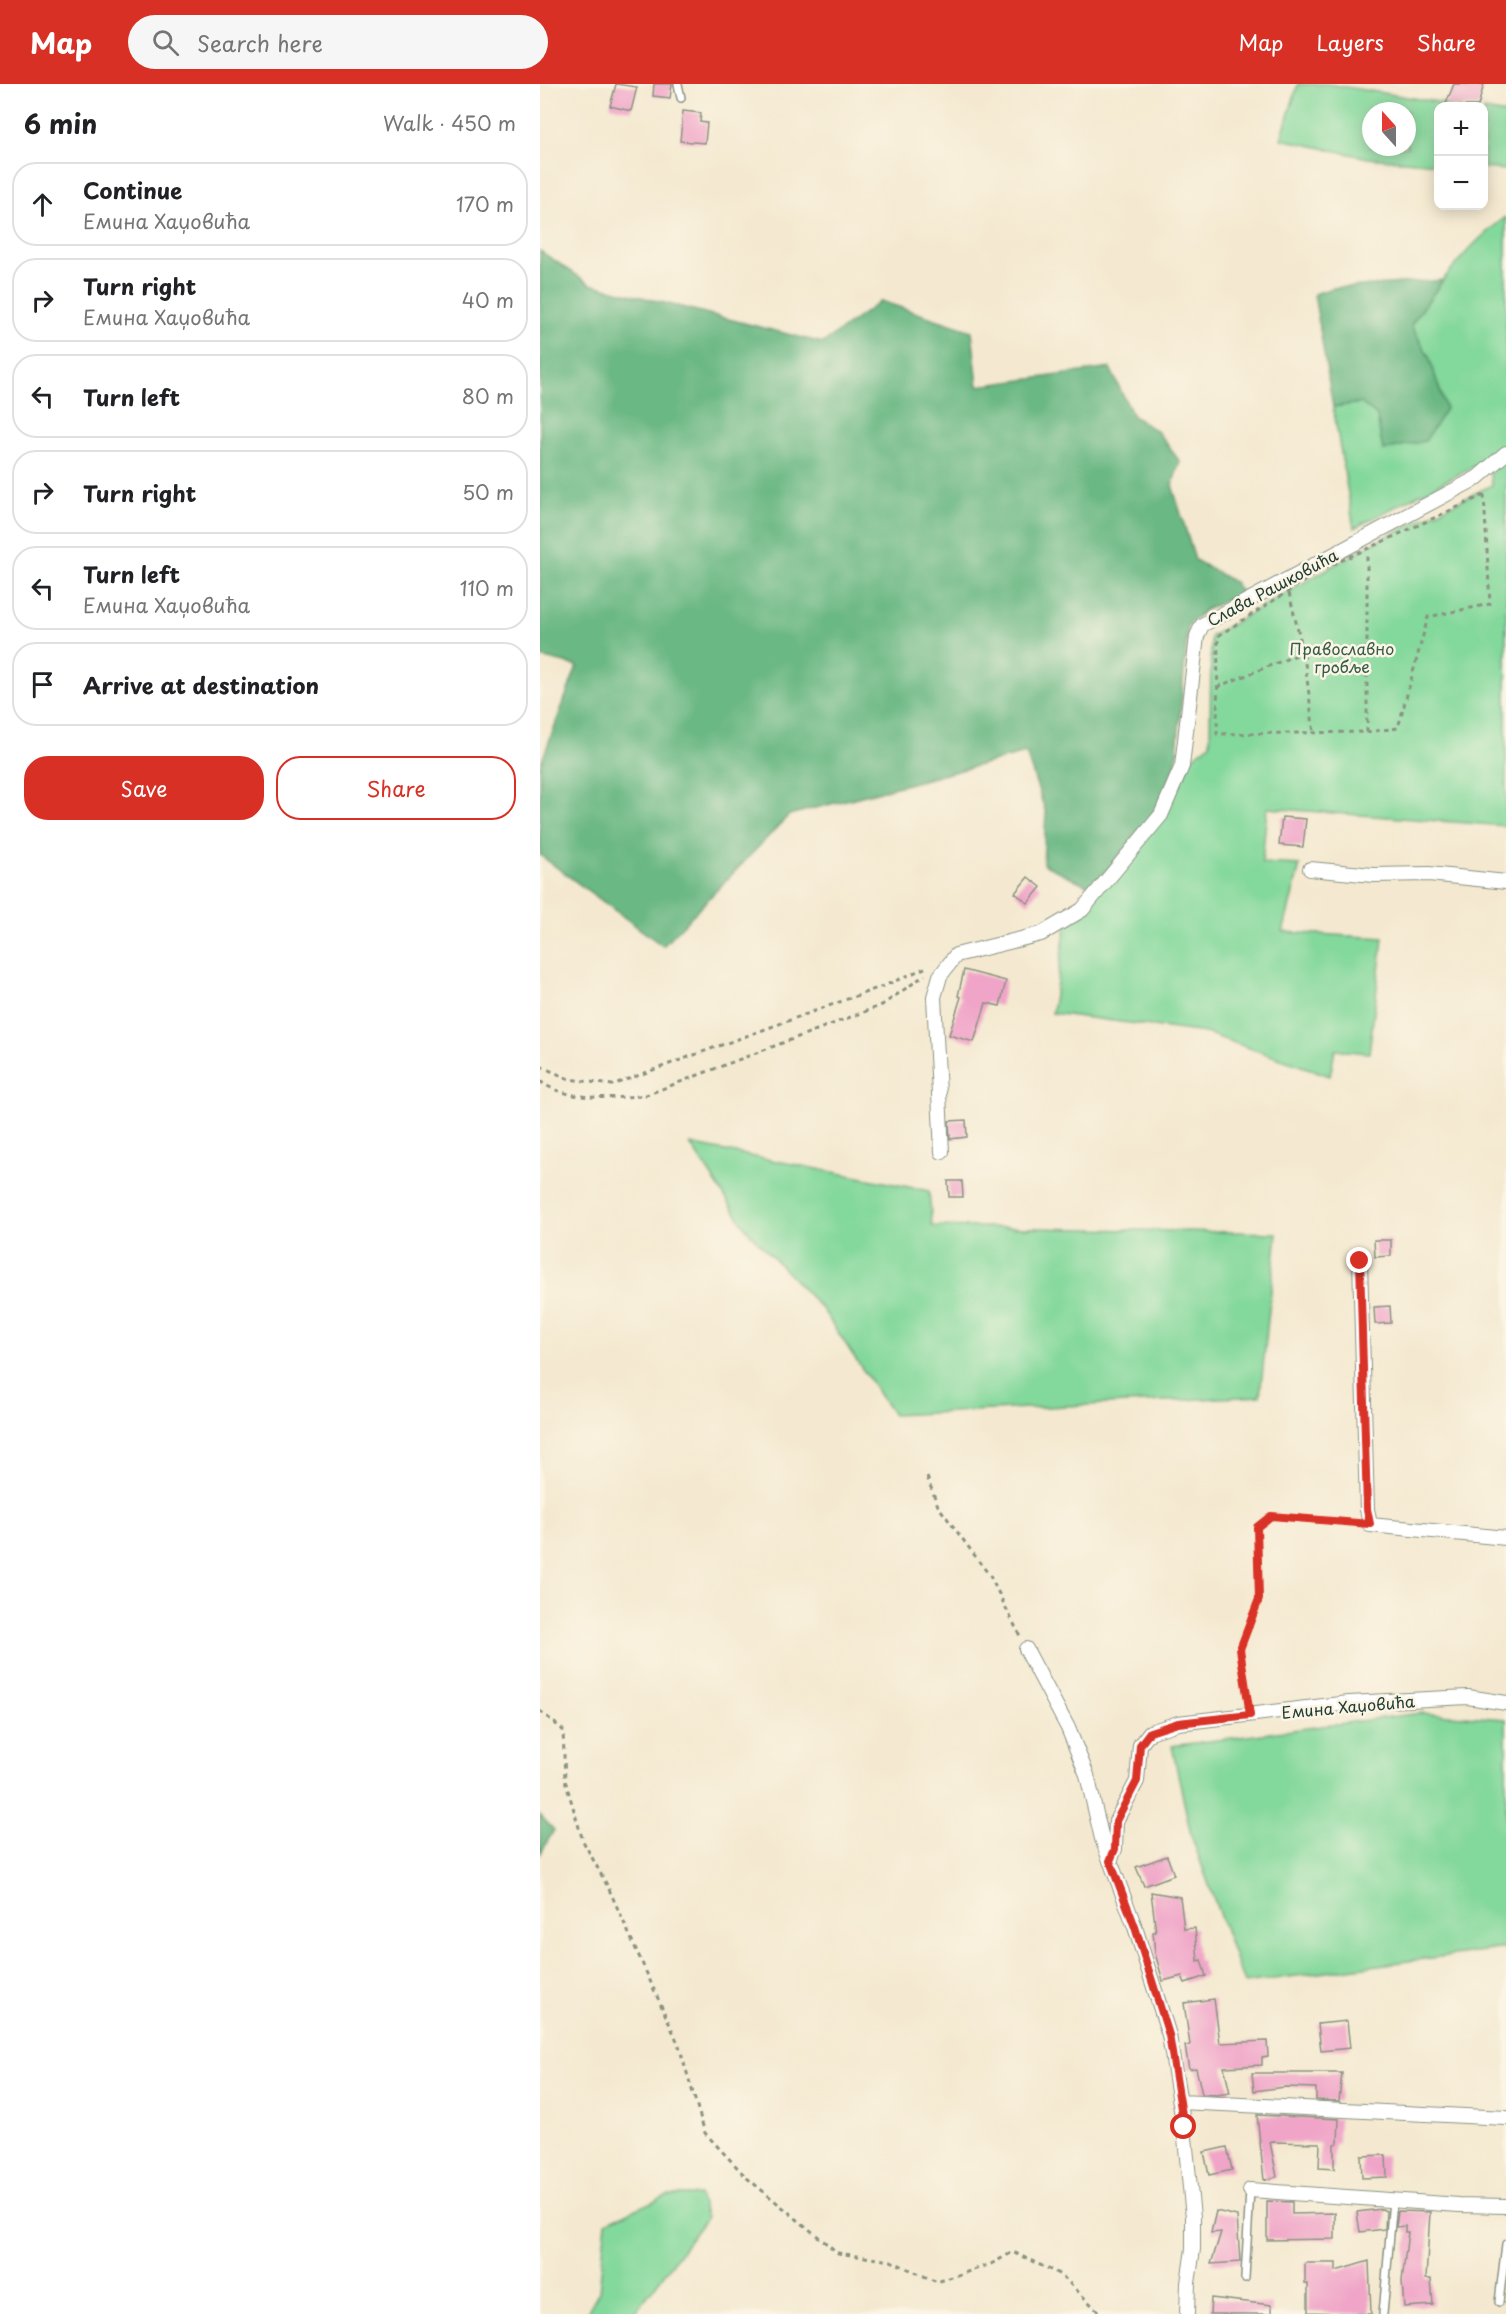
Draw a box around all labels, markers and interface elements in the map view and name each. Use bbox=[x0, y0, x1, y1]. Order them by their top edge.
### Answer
search box bbox=[128, 15, 548, 69]
text: Map bbox=[30, 21, 92, 64]
icon: search bbox=[149, 26, 182, 59]
text: Search here bbox=[197, 26, 323, 59]
text: Map bbox=[1239, 26, 1283, 58]
text: Layers bbox=[1316, 26, 1384, 58]
text: Share bbox=[1417, 26, 1476, 58]
north arrow bbox=[1362, 102, 1416, 156]
map controls bbox=[1434, 102, 1488, 210]
button: + bbox=[1434, 102, 1488, 156]
text: 6 min bbox=[24, 104, 97, 143]
text: Walk · 450 m bbox=[383, 108, 516, 138]
button: − bbox=[1434, 156, 1488, 210]
text: Continue bbox=[83, 173, 182, 206]
icon: ahead bbox=[26, 188, 59, 221]
text: 170 m bbox=[456, 189, 514, 219]
text: Емина Хаџовића bbox=[83, 206, 250, 236]
text: Turn right bbox=[83, 269, 196, 302]
icon: right bbox=[26, 284, 59, 317]
text: 40 m bbox=[462, 285, 514, 315]
text: Емина Хаџовића bbox=[83, 302, 250, 332]
icon: left bbox=[26, 380, 59, 413]
text: Turn left bbox=[83, 380, 180, 413]
text: 80 m bbox=[462, 381, 514, 411]
icon: right bbox=[26, 476, 59, 509]
text: Turn right bbox=[83, 476, 196, 509]
text: 50 m bbox=[462, 477, 514, 507]
street label: Слава Рашковића bbox=[1202, 542, 1342, 632]
text: Turn left bbox=[83, 557, 180, 590]
icon: left bbox=[26, 572, 59, 605]
text: 110 m bbox=[460, 573, 514, 603]
text: Емина Хаџовића bbox=[83, 590, 250, 620]
park label: Православно гробље bbox=[1290, 636, 1394, 678]
icon: arrive bbox=[26, 668, 59, 701]
text: Arrive at destination bbox=[83, 668, 319, 701]
button: Save bbox=[24, 756, 264, 820]
button: Share bbox=[276, 756, 516, 820]
route end bbox=[1346, 1247, 1372, 1273]
street label: Емина Хаџовића bbox=[1280, 1688, 1416, 1724]
route start bbox=[1170, 2113, 1196, 2139]

